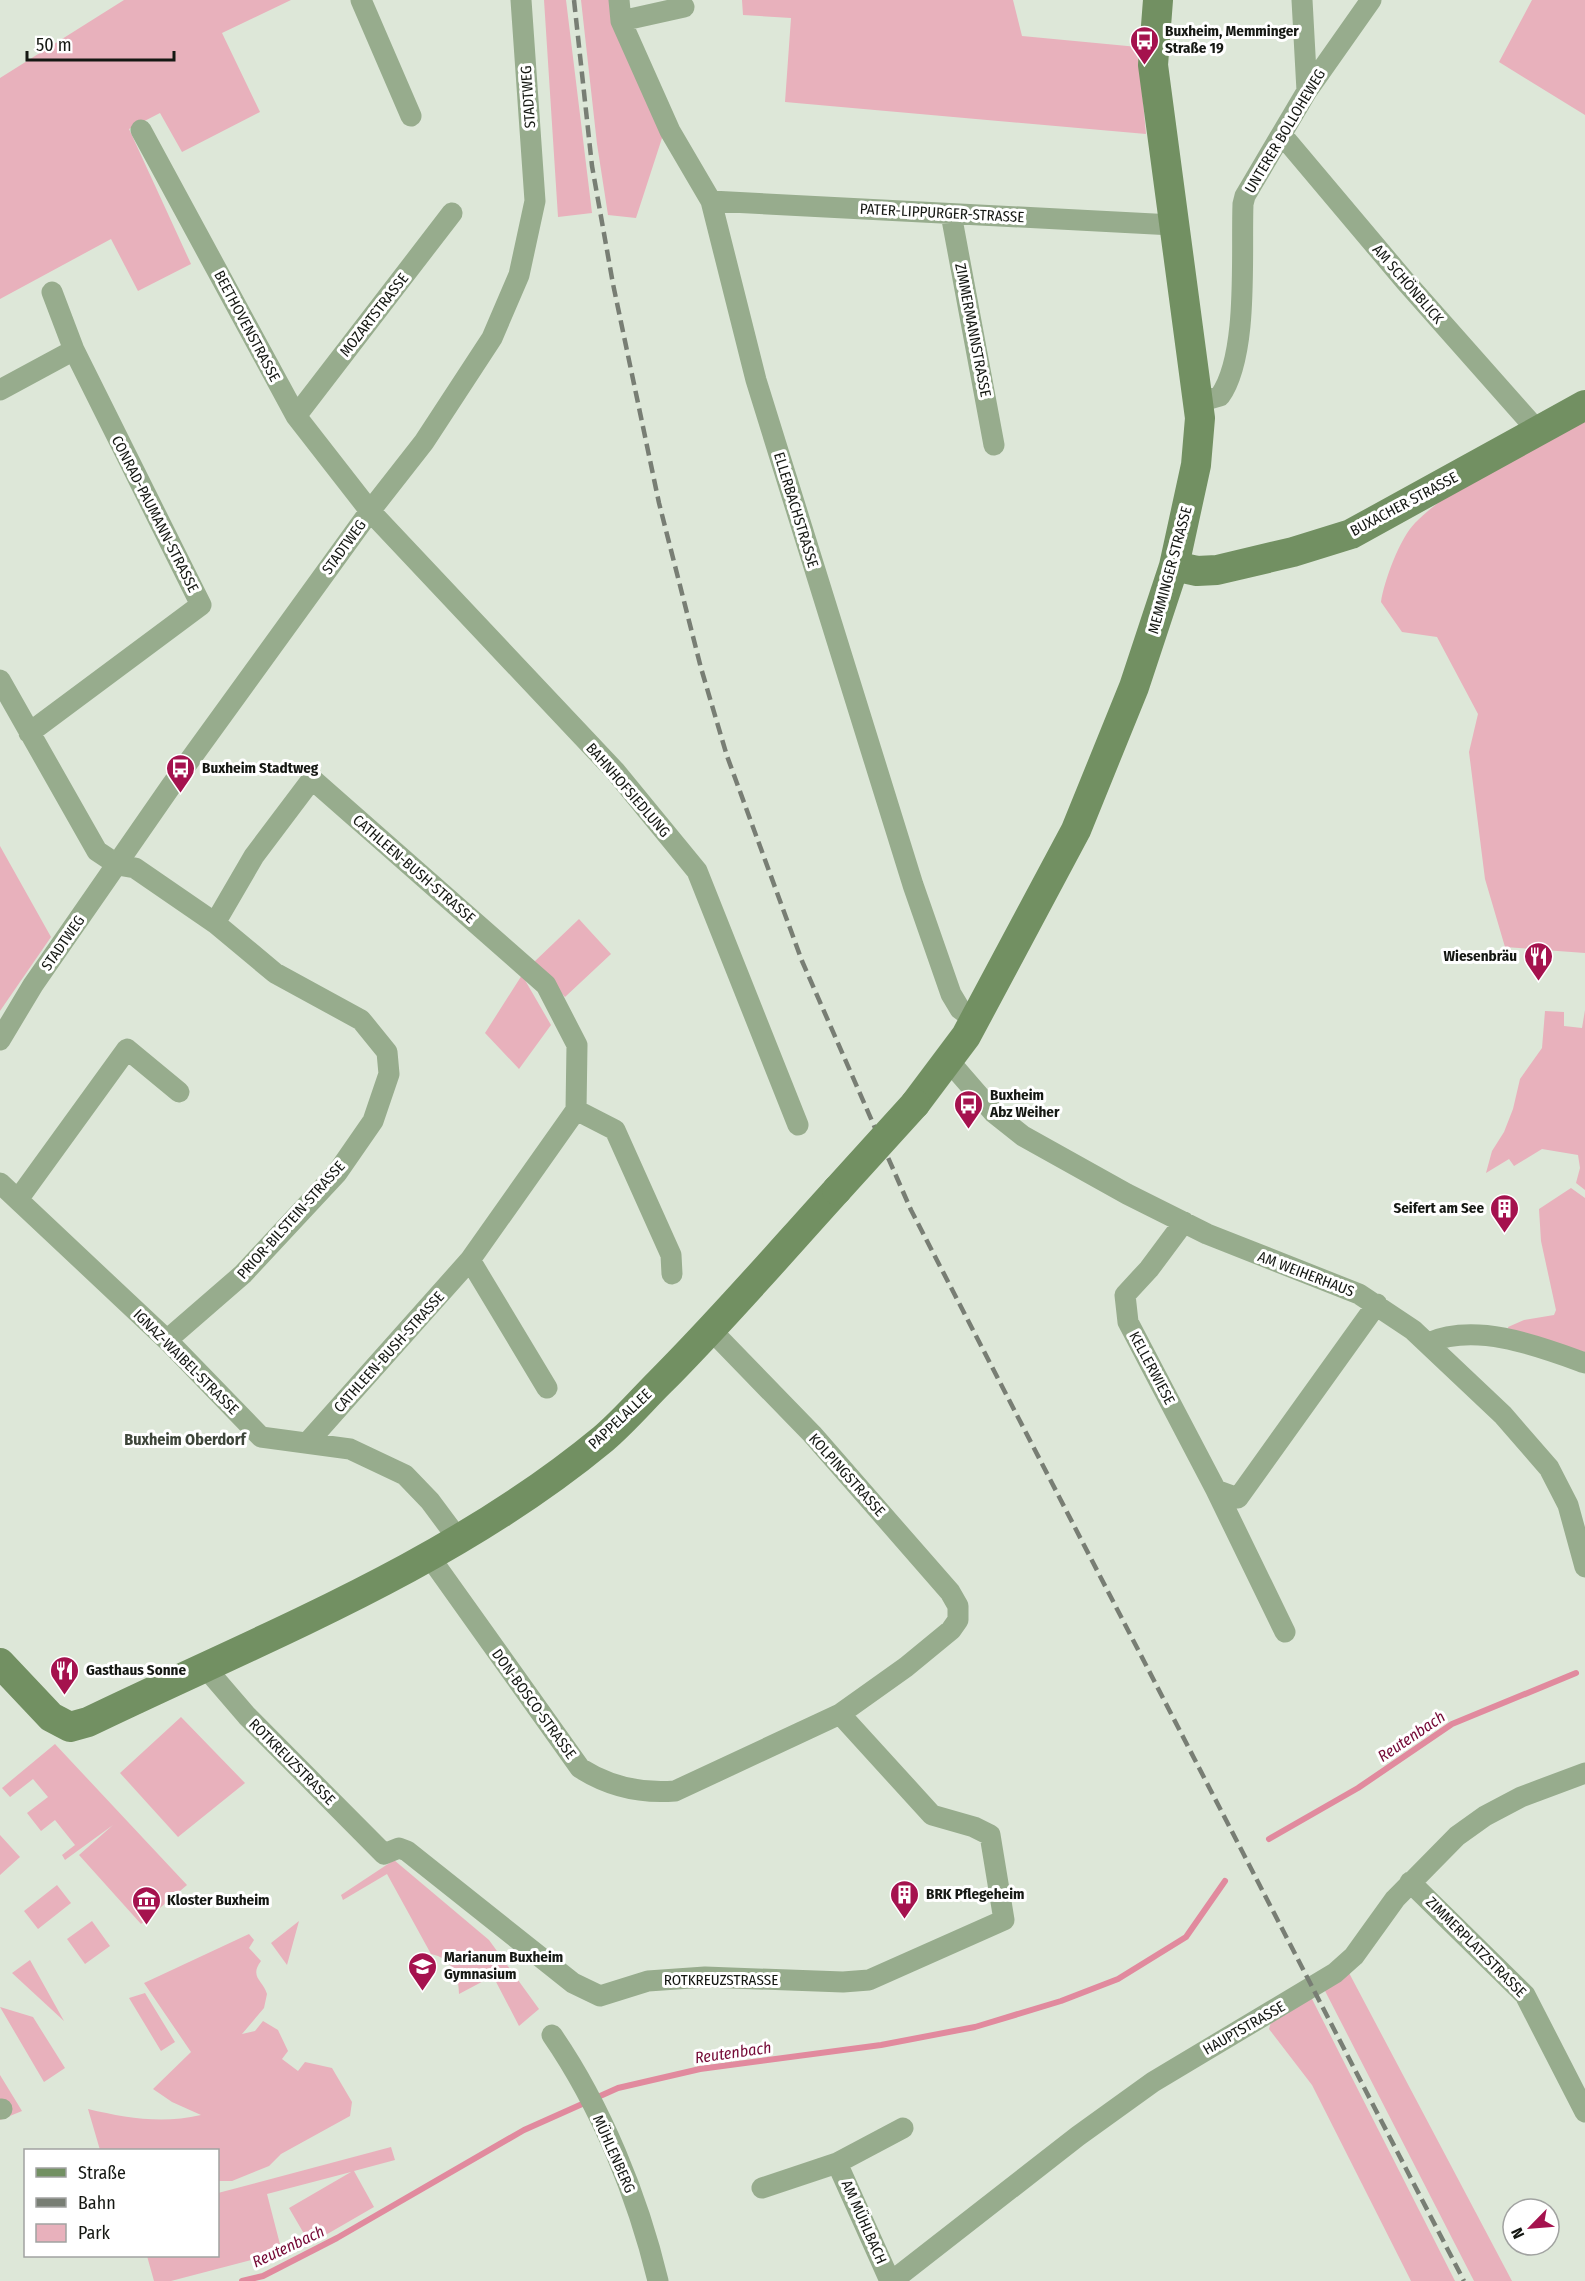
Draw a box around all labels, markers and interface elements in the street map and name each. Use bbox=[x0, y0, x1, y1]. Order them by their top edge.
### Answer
place label: Buxheim, Memminger Straße 19 bbox=[1165, 22, 1299, 57]
scale bar bbox=[27, 24, 174, 62]
bus stop icon: Buxheim, Memminger Straße 19 bbox=[1128, 24, 1160, 66]
text: 50 m bbox=[36, 34, 72, 56]
street label: STADTWEG bbox=[517, 65, 539, 129]
street label: UNTERER BOLLOHEWEG bbox=[1241, 66, 1329, 196]
street label: PATER-LIPPURGER-STRASSE bbox=[859, 200, 1025, 226]
street label: AM SCHÖNBLICK bbox=[1369, 241, 1447, 327]
street label: ZIMMERMANNSTRASSE bbox=[951, 261, 995, 399]
street label: BEETHOVENSTRASSE bbox=[210, 267, 284, 385]
street label: MOZARTSTRASSE bbox=[336, 270, 412, 360]
street label: CONRAD-PAUMANN-STRASSE bbox=[108, 433, 202, 595]
street label: ELLERBACHSTRASSE bbox=[770, 450, 822, 570]
street label: BUXACHER STRASSE bbox=[1347, 468, 1461, 540]
street label: MEMMINGER STRASSE bbox=[1144, 504, 1196, 636]
street label: STADTWEG bbox=[318, 516, 370, 578]
street label: BAHNHOFSIEDLUNG bbox=[582, 739, 674, 841]
bus stop icon: Buxheim Stadtweg bbox=[165, 752, 197, 794]
place label: Buxheim Stadtweg bbox=[202, 759, 319, 777]
street label: CATHLEEN-BUSH-STRASSE bbox=[349, 811, 479, 927]
street label: STADTWEG bbox=[38, 912, 88, 974]
restaurant icon: Wiesenbräu bbox=[1522, 940, 1554, 982]
place label: Wiesenbräu bbox=[1443, 947, 1517, 965]
place label: Buxheim Abz Weiher bbox=[989, 1086, 1060, 1121]
bus stop icon: Buxheim Abz Weiher bbox=[953, 1088, 985, 1130]
street label: PRIOR-BILSTEIN-STRASSE bbox=[233, 1157, 349, 1283]
building icon: Seifert am See bbox=[1489, 1192, 1521, 1234]
place label: Seifert am See bbox=[1393, 1199, 1484, 1217]
street label: AM WEIHERHAUS bbox=[1255, 1247, 1357, 1301]
street label: CATHLEEN-BUSH-STRASSE bbox=[330, 1288, 448, 1416]
street label: IGNAZ-WAIBEL-STRASSE bbox=[130, 1306, 242, 1418]
street label: KELLERWIESE bbox=[1125, 1328, 1179, 1408]
street label: PAPPELALLEE bbox=[585, 1385, 655, 1453]
district label: Buxheim Oberdorf bbox=[124, 1430, 248, 1449]
street label: KOLPINGSTRASSE bbox=[805, 1430, 889, 1520]
street label: DON-BOSCO-STRASSE bbox=[488, 1646, 580, 1762]
restaurant icon: Gasthaus Sonne bbox=[49, 1654, 81, 1696]
place label: Gasthaus Sonne bbox=[86, 1661, 186, 1679]
water label: Reutenbach bbox=[1374, 1707, 1449, 1766]
street label: ROTKREUZSTRASSE bbox=[245, 1715, 339, 1809]
building icon: BRK Pflegeheim bbox=[889, 1878, 921, 1920]
museum icon: Kloster Buxheim bbox=[130, 1884, 162, 1926]
place label: BRK Pflegeheim bbox=[926, 1885, 1025, 1903]
place label: Kloster Buxheim bbox=[167, 1891, 270, 1909]
street label: ZIMMERPLATZSTRASSE bbox=[1422, 1893, 1530, 2001]
place label: Marianum Buxheim Gymnasium bbox=[444, 1948, 563, 1983]
school or university icon: Marianum Buxheim Gymnasium bbox=[407, 1950, 439, 1992]
street label: ROTKREUZSTRASSE bbox=[664, 1971, 778, 1989]
street label: HAUPTSTRASSE bbox=[1200, 1997, 1288, 2059]
water label: Reutenbach bbox=[694, 2038, 773, 2067]
street label: MÜHLENBERG bbox=[589, 2112, 639, 2196]
legend bbox=[24, 2149, 219, 2257]
text: Straße bbox=[78, 2162, 126, 2184]
street label: AM MÜHLBACH bbox=[837, 2177, 891, 2267]
text: Bahn bbox=[78, 2192, 116, 2214]
north arrow bbox=[1501, 2197, 1561, 2257]
text: Park bbox=[78, 2222, 111, 2244]
water label: Reutenbach bbox=[249, 2222, 327, 2271]
text: N bbox=[1507, 2225, 1528, 2241]

